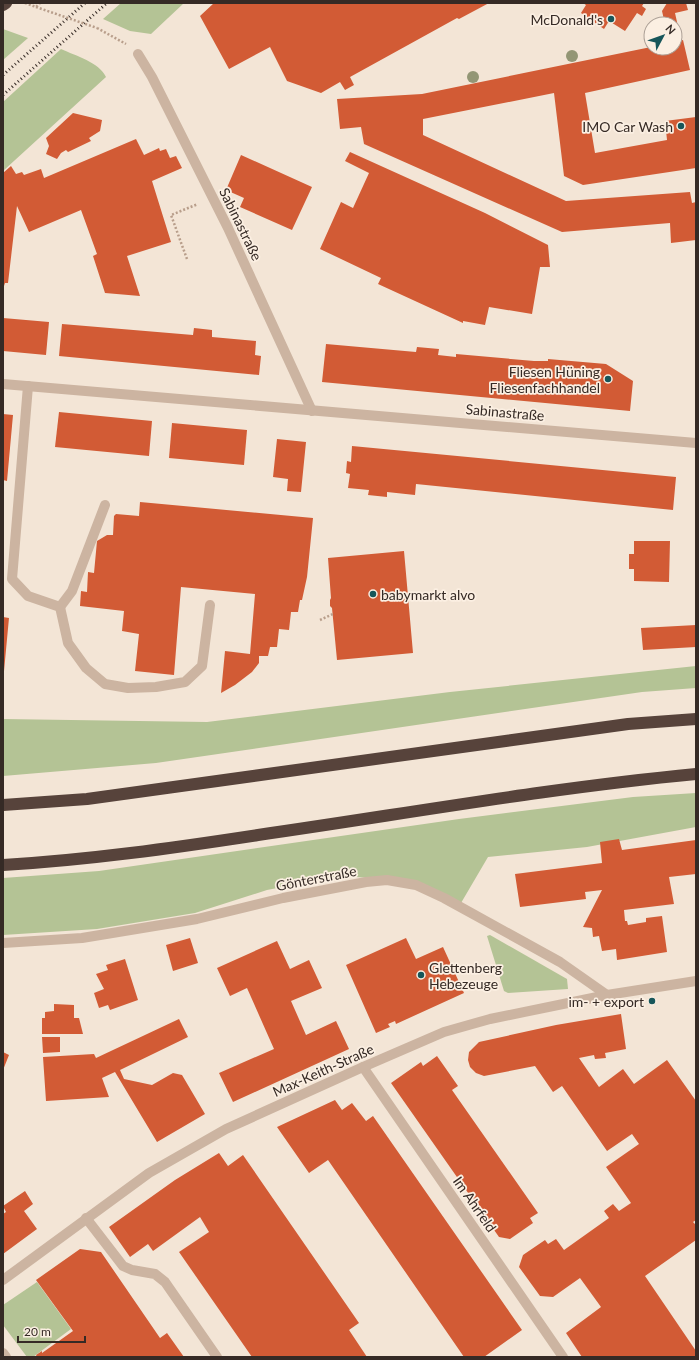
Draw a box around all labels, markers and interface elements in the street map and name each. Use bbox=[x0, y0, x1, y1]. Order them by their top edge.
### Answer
place label: McDonald's bbox=[530, 11, 603, 28]
marker: McDonald's bbox=[606, 14, 616, 24]
north arrow bbox=[643, 16, 683, 56]
text: N bbox=[663, 22, 679, 37]
place label: IMO Car Wash bbox=[582, 118, 673, 135]
marker: IMO Car Wash bbox=[676, 121, 686, 131]
street label: Sabinastraße bbox=[216, 185, 266, 263]
place label: Fliesen Hüning Fliesenfachhandel bbox=[490, 363, 600, 396]
marker: Fliesen Hüning Fliesenfachhandel bbox=[603, 374, 613, 384]
street label: Sabinastraße bbox=[465, 400, 545, 424]
place label: babymarkt alvo bbox=[381, 586, 475, 603]
marker: babymarkt alvo bbox=[368, 589, 378, 599]
street label: Gönterstraße bbox=[274, 862, 358, 894]
place label: Glettenberg Hebezeuge bbox=[429, 959, 502, 992]
marker: Glettenberg Hebezeuge bbox=[416, 970, 426, 980]
place label: im- + export bbox=[568, 993, 644, 1010]
marker: im- + export bbox=[647, 996, 657, 1006]
street label: Max-Keith-Straße bbox=[270, 1040, 376, 1100]
street label: Im Ahrfeld bbox=[450, 1173, 500, 1235]
scale bar bbox=[18, 1318, 85, 1344]
text: 20 m bbox=[24, 1324, 51, 1339]

